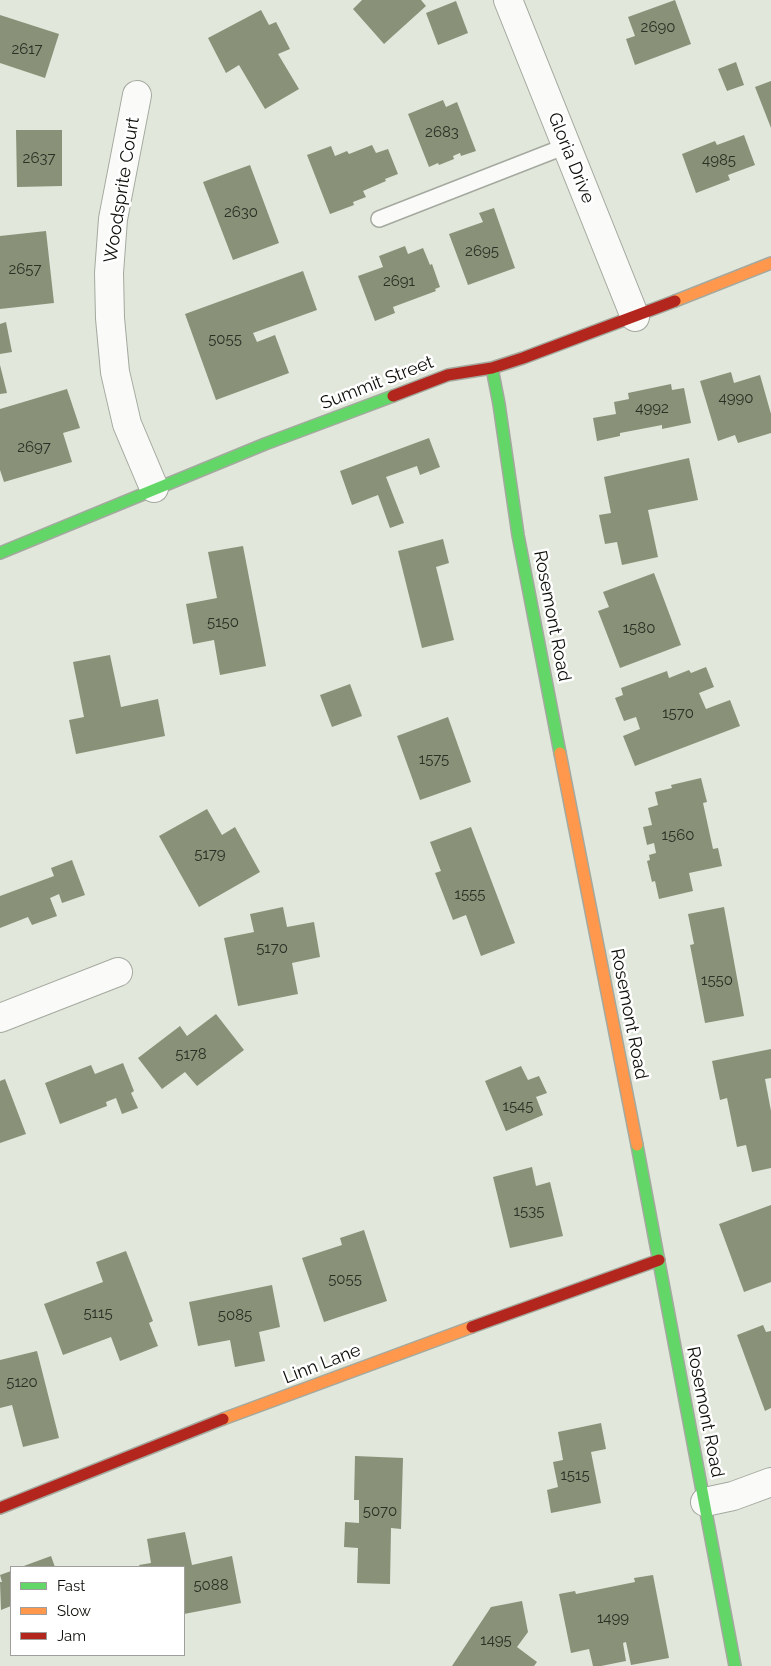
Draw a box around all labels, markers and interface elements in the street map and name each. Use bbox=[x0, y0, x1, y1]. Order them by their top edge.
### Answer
house number: 2690 bbox=[641, 18, 675, 36]
house number: 2617 bbox=[11, 40, 43, 58]
street label: Gloria Drive bbox=[543, 109, 599, 207]
street label: Woodsprite Court bbox=[100, 116, 144, 264]
house number: 2683 bbox=[425, 123, 459, 141]
house number: 2637 bbox=[23, 149, 55, 167]
house number: 4985 bbox=[702, 151, 736, 169]
house number: 2630 bbox=[224, 203, 258, 221]
house number: 2695 bbox=[465, 242, 499, 260]
house number: 2657 bbox=[8, 260, 42, 278]
house number: 2691 bbox=[383, 272, 415, 290]
house number: 5055 bbox=[208, 330, 242, 348]
street label: Summit Street bbox=[318, 352, 436, 414]
house number: 4990 bbox=[719, 389, 753, 407]
house number: 4992 bbox=[635, 399, 669, 417]
house number: 2697 bbox=[17, 438, 51, 456]
street label: Rosemont Road bbox=[529, 549, 575, 683]
house number: 5150 bbox=[207, 613, 239, 631]
house number: 1580 bbox=[623, 619, 655, 637]
house number: 1570 bbox=[662, 704, 694, 722]
house number: 1575 bbox=[419, 750, 449, 768]
house number: 1560 bbox=[662, 826, 694, 844]
house number: 5179 bbox=[194, 845, 226, 863]
house number: 1555 bbox=[455, 885, 485, 903]
house number: 5170 bbox=[256, 939, 288, 957]
street label: Rosemont Road bbox=[606, 947, 652, 1081]
house number: 1550 bbox=[701, 971, 733, 989]
house number: 5178 bbox=[175, 1045, 207, 1063]
house number: 1545 bbox=[503, 1097, 533, 1115]
house number: 1535 bbox=[514, 1202, 544, 1220]
house number: 5055 bbox=[328, 1270, 362, 1288]
house number: 5115 bbox=[83, 1304, 113, 1322]
house number: 5085 bbox=[218, 1306, 252, 1324]
street label: Linn Lane bbox=[280, 1339, 364, 1389]
street label: Rosemont Road bbox=[682, 1345, 728, 1479]
house number: 5120 bbox=[6, 1373, 38, 1391]
house number: 1515 bbox=[560, 1466, 590, 1484]
house number: 5070 bbox=[363, 1502, 397, 1520]
legend bbox=[10, 1566, 185, 1656]
house number: 5088 bbox=[193, 1576, 229, 1594]
text: Fast bbox=[57, 1577, 85, 1595]
text: Slow bbox=[57, 1602, 91, 1620]
house number: 1499 bbox=[597, 1609, 629, 1627]
text: Jam bbox=[57, 1627, 86, 1645]
house number: 1495 bbox=[480, 1631, 512, 1649]

